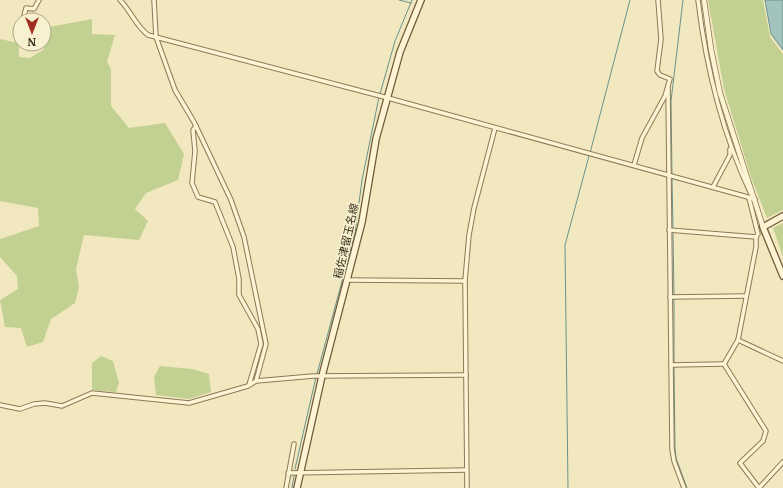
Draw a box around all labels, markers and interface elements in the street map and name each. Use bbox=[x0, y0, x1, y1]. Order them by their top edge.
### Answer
north arrow bbox=[12, 12, 52, 52]
text: N bbox=[27, 35, 36, 49]
street label: 稲佐津留玉名線 bbox=[331, 202, 361, 280]

